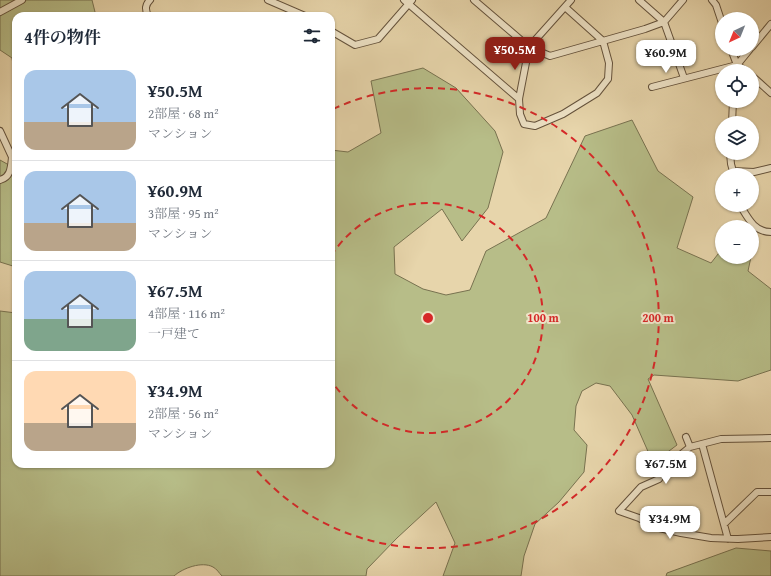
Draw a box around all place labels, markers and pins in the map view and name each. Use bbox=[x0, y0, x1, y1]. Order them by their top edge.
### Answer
pin: ¥50.5M bbox=[482, 37, 548, 71]
pin: ¥60.9M bbox=[633, 40, 699, 74]
centre of rings bbox=[421, 311, 435, 325]
pin: ¥67.5M bbox=[633, 451, 699, 485]
pin: ¥34.9M bbox=[637, 506, 703, 540]

